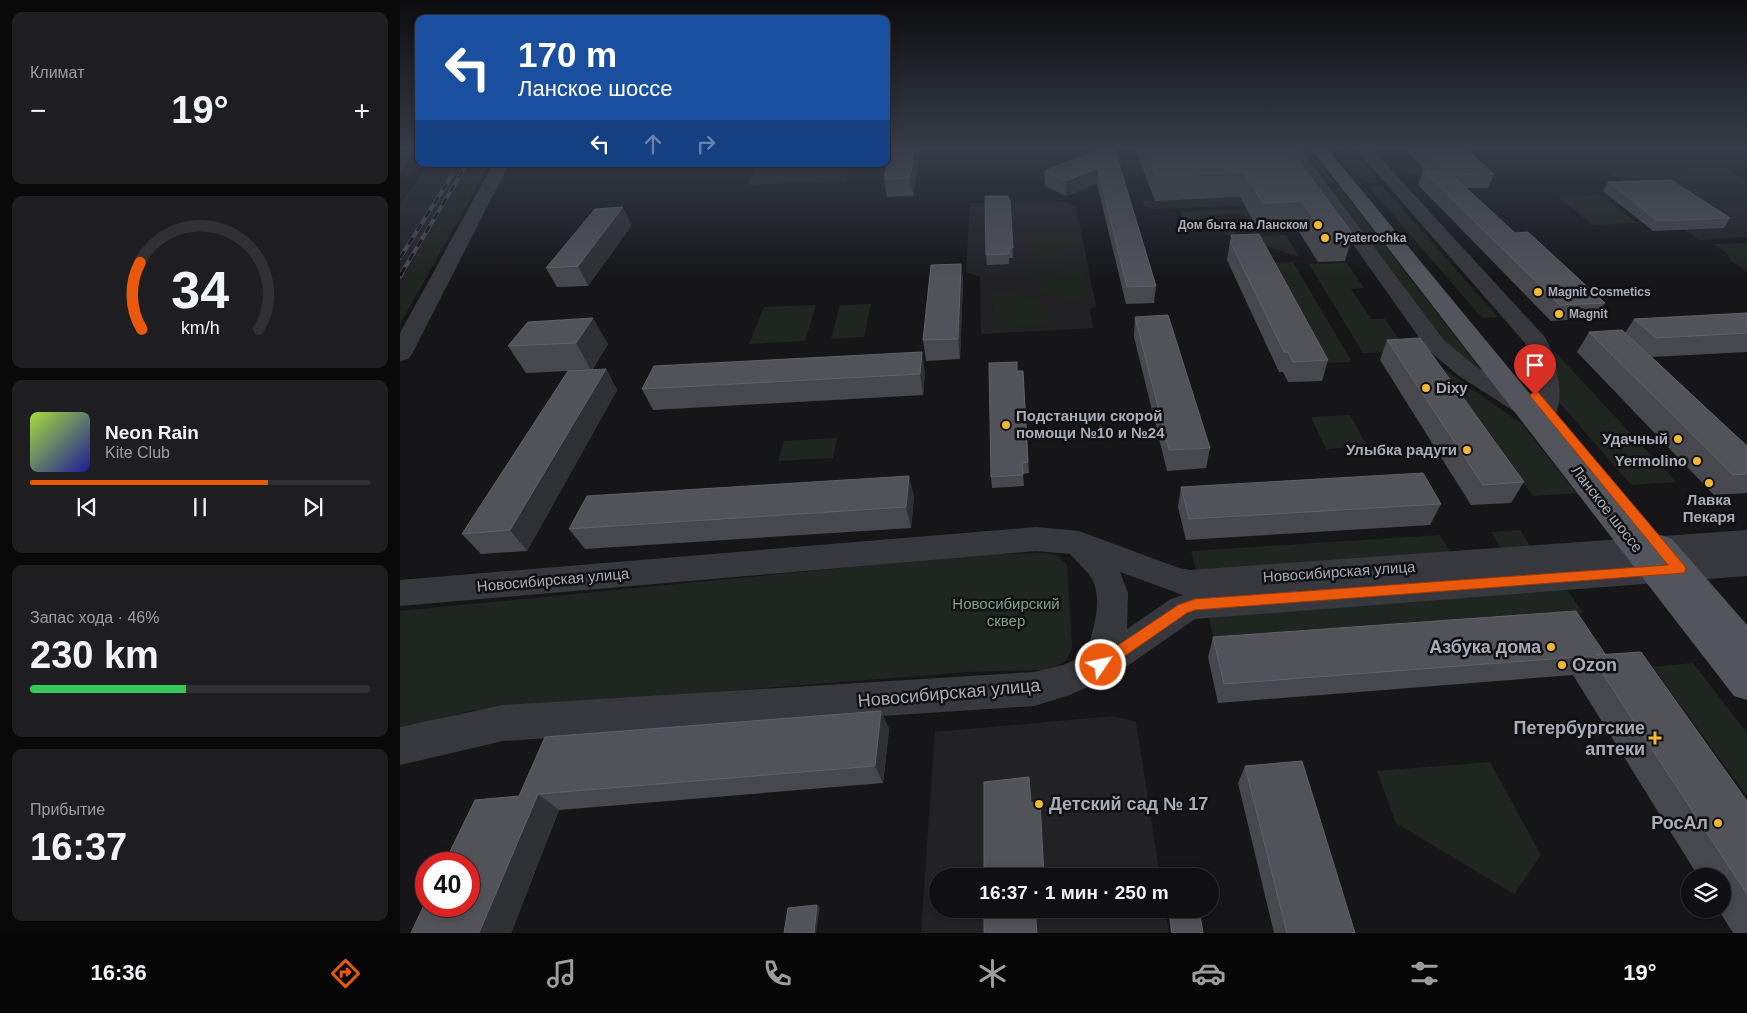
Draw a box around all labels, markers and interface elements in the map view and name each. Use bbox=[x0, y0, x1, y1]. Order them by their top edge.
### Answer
icon: left bbox=[435, 35, 500, 100]
text: 170 m bbox=[518, 35, 617, 74]
text: Климат bbox=[30, 64, 84, 81]
text: Ланское шоссе bbox=[518, 76, 672, 101]
text: 19° bbox=[171, 89, 229, 131]
text: − bbox=[30, 95, 46, 126]
text: + bbox=[354, 95, 370, 126]
icon: left bbox=[586, 130, 614, 158]
icon: ahead bbox=[639, 130, 667, 158]
icon: right bbox=[692, 130, 720, 158]
place label: Дом быта на Ланском bbox=[1178, 218, 1308, 232]
marker: Дом быта на Ланском bbox=[1312, 219, 1324, 231]
place label: Pyaterochka bbox=[1335, 231, 1407, 245]
marker: Pyaterochka bbox=[1319, 232, 1331, 244]
text: 34 bbox=[171, 261, 229, 319]
place label: Magnit Cosmetics bbox=[1548, 285, 1651, 299]
marker: Magnit Cosmetics bbox=[1532, 286, 1544, 298]
place label: Magnit bbox=[1569, 307, 1608, 321]
marker: Magnit bbox=[1553, 308, 1565, 320]
text: km/h bbox=[181, 318, 219, 338]
pin bbox=[1514, 344, 1556, 395]
icon: arrive bbox=[1521, 351, 1549, 379]
place label: Dixy bbox=[1436, 379, 1468, 396]
marker: Dixy bbox=[1420, 382, 1432, 394]
place label: Подстанции скорой помощи №10 и №24 bbox=[1016, 407, 1165, 441]
marker: Подстанции скорой помощи №10 и №24 bbox=[1000, 419, 1012, 431]
text: Neon Rain bbox=[105, 422, 199, 443]
place label: Удачный bbox=[1602, 430, 1668, 447]
marker: Удачный bbox=[1672, 433, 1684, 445]
place label: Улыбка радуги bbox=[1346, 441, 1457, 458]
text: Kite Club bbox=[105, 444, 170, 461]
marker: Улыбка радуги bbox=[1461, 444, 1473, 456]
place label: Yermolino bbox=[1614, 452, 1687, 469]
marker: Yermolino bbox=[1691, 455, 1703, 467]
street label: Ланское шоссе bbox=[1568, 462, 1647, 555]
marker: Лавка Пекаря bbox=[1703, 477, 1715, 489]
place label: Лавка Пекаря bbox=[1683, 491, 1735, 525]
icon: previous bbox=[73, 493, 101, 521]
icon: pause bbox=[186, 493, 214, 521]
icon: next bbox=[299, 493, 327, 521]
street label: Новосибирская улица bbox=[1262, 558, 1416, 585]
street label: Новосибирская улица bbox=[476, 564, 630, 595]
park label: Новосибирский сквер bbox=[952, 595, 1060, 629]
text: Запас хода · 46% bbox=[30, 609, 159, 626]
text: 230 km bbox=[30, 634, 159, 676]
place label: Азбука дома bbox=[1429, 637, 1542, 657]
position arrow bbox=[1074, 638, 1126, 690]
marker: Азбука дома bbox=[1545, 641, 1557, 653]
place label: Ozon bbox=[1572, 655, 1617, 675]
marker: Ozon bbox=[1556, 659, 1568, 671]
street label: Новосибирская улица bbox=[857, 675, 1042, 711]
place label: Петербургские аптеки bbox=[1513, 718, 1645, 759]
marker: Петербургские аптеки bbox=[1649, 732, 1661, 744]
place label: Детский сад № 17 bbox=[1049, 794, 1208, 814]
marker: Детский сад № 17 bbox=[1033, 798, 1045, 810]
text: Прибытие bbox=[30, 801, 105, 818]
place label: РосАл bbox=[1651, 813, 1708, 833]
marker: РосАл bbox=[1712, 817, 1724, 829]
text: 16:37 bbox=[30, 826, 127, 868]
speed limit sign: 40 bbox=[415, 852, 480, 917]
map controls bbox=[1681, 868, 1731, 918]
button: layers bbox=[1681, 868, 1731, 918]
text: 16:37 · 1 мин · 250 m bbox=[979, 882, 1169, 903]
icon: directions bbox=[328, 956, 363, 991]
icon: music bbox=[544, 956, 579, 991]
icon: phone bbox=[760, 956, 795, 991]
icon: climate bbox=[975, 956, 1010, 991]
icon: car bbox=[1191, 956, 1226, 991]
icon: filters bbox=[1407, 956, 1442, 991]
text: 16:36 bbox=[90, 960, 147, 985]
text: 19° bbox=[1623, 960, 1656, 985]

